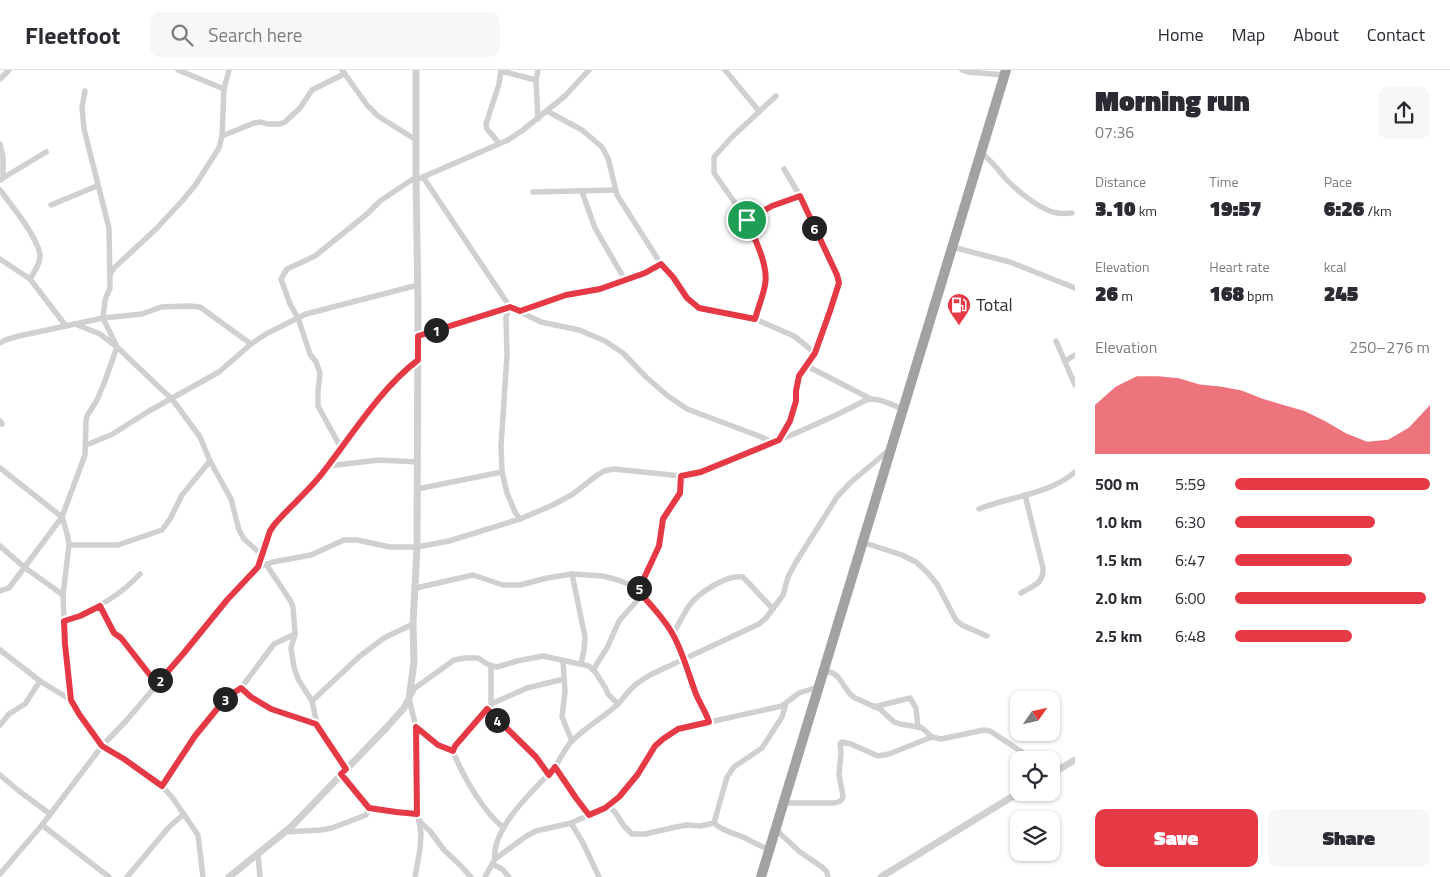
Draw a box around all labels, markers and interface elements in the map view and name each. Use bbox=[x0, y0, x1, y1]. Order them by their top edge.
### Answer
search box bbox=[150, 12, 500, 57]
text: Fleetfoot bbox=[25, 17, 120, 53]
text: Search here bbox=[208, 20, 302, 49]
icon: search bbox=[168, 21, 196, 49]
text: Home bbox=[1158, 21, 1204, 48]
text: Map bbox=[1232, 21, 1265, 48]
text: About bbox=[1293, 21, 1339, 48]
text: Contact bbox=[1367, 21, 1425, 48]
text: Morning run bbox=[1095, 79, 1250, 122]
button: share bbox=[1378, 87, 1430, 139]
text: 07:36 bbox=[1095, 120, 1134, 144]
text: Distance bbox=[1095, 171, 1146, 192]
text: Time bbox=[1209, 171, 1239, 192]
text: Pace bbox=[1324, 171, 1352, 192]
text: 3.10 bbox=[1095, 192, 1136, 224]
text: 19:57 bbox=[1209, 192, 1262, 224]
text: 6:26 bbox=[1324, 192, 1364, 224]
pin bbox=[726, 199, 768, 241]
text: km bbox=[1136, 200, 1157, 221]
text: /km bbox=[1364, 200, 1392, 221]
icon: arrive bbox=[733, 206, 761, 234]
pin: 6 bbox=[802, 216, 826, 240]
text: 6 bbox=[811, 218, 818, 239]
text: Elevation bbox=[1095, 256, 1149, 277]
text: Heart rate bbox=[1209, 256, 1269, 277]
text: kcal bbox=[1324, 256, 1347, 277]
text: 26 bbox=[1095, 277, 1118, 309]
text: 168 bbox=[1209, 277, 1244, 309]
text: 245 bbox=[1324, 277, 1358, 309]
text: m bbox=[1118, 285, 1133, 306]
text: bpm bbox=[1244, 285, 1274, 306]
place label: Total bbox=[976, 291, 1013, 318]
fuel station icon: Total bbox=[946, 292, 972, 326]
pin: 1 bbox=[424, 318, 448, 342]
text: 1 bbox=[433, 320, 440, 341]
text: Elevation bbox=[1095, 335, 1157, 359]
text: 250–276 m bbox=[1349, 335, 1430, 359]
text: 500 m bbox=[1095, 472, 1139, 496]
text: 5:59 bbox=[1175, 472, 1205, 496]
text: 1.0 km bbox=[1095, 510, 1142, 534]
text: 6:30 bbox=[1175, 510, 1205, 534]
text: 1.5 km bbox=[1095, 548, 1142, 572]
text: 6:47 bbox=[1175, 548, 1205, 572]
pin: 5 bbox=[626, 576, 652, 600]
text: 5 bbox=[636, 578, 643, 599]
text: 2.0 km bbox=[1095, 586, 1142, 610]
text: 6:00 bbox=[1175, 586, 1205, 610]
text: 2.5 km bbox=[1095, 624, 1142, 648]
text: 6:48 bbox=[1175, 624, 1205, 648]
pin: 2 bbox=[148, 668, 172, 692]
text: 2 bbox=[157, 670, 164, 691]
pin: 3 bbox=[212, 686, 238, 712]
text: 3 bbox=[222, 689, 229, 710]
north arrow bbox=[1010, 691, 1060, 741]
map controls bbox=[1010, 691, 1060, 861]
pin: 4 bbox=[484, 708, 510, 732]
text: 4 bbox=[494, 710, 501, 731]
button: locate bbox=[1010, 751, 1060, 801]
button: Save bbox=[1095, 809, 1258, 867]
button: Share bbox=[1268, 809, 1430, 867]
button: layers bbox=[1010, 811, 1060, 861]

